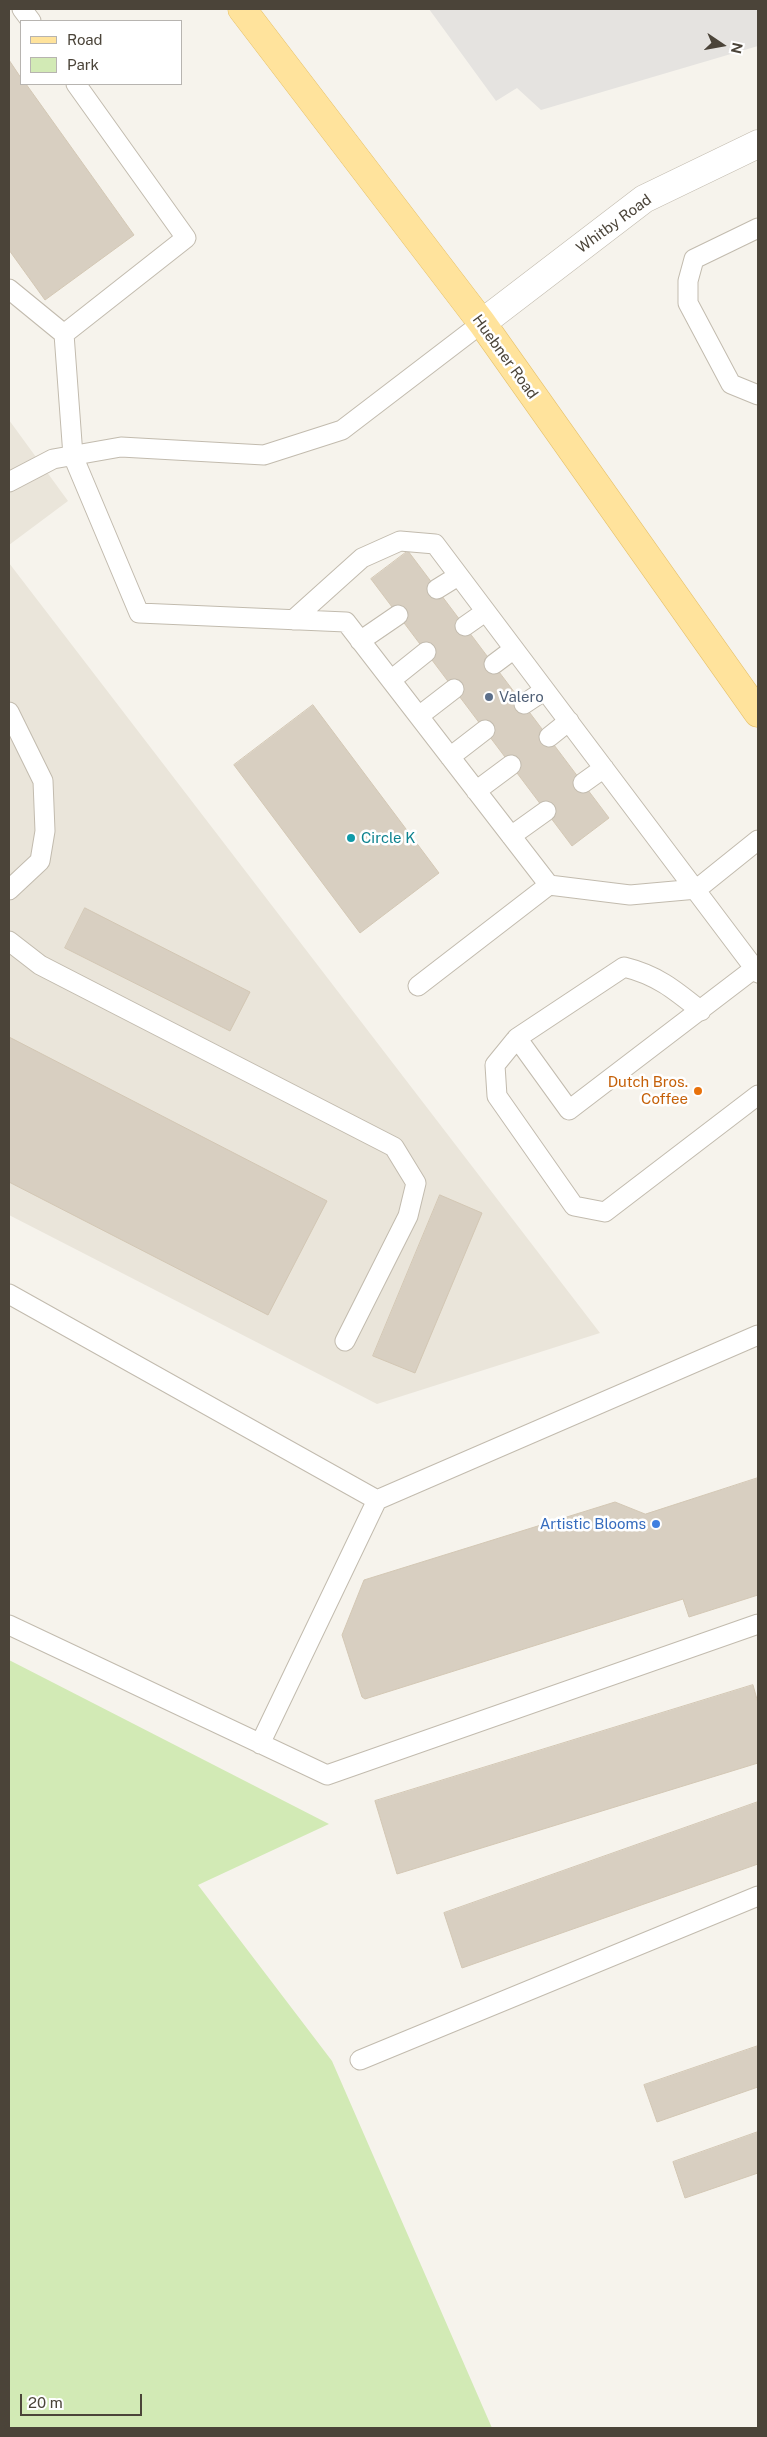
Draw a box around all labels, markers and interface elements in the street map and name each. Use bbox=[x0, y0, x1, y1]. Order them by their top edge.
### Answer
legend bbox=[20, 20, 182, 85]
north arrow bbox=[697, 20, 747, 70]
text: Road bbox=[67, 31, 103, 48]
text: N bbox=[728, 41, 746, 55]
text: Park bbox=[67, 56, 99, 73]
street label: Whitby Road bbox=[573, 191, 655, 257]
street label: Huebner Road bbox=[468, 311, 542, 403]
place label: Valero bbox=[499, 688, 544, 706]
marker: Valero bbox=[483, 691, 495, 703]
place label: Circle K bbox=[361, 829, 415, 847]
marker: Circle K bbox=[345, 832, 357, 844]
place label: Dutch Bros. Coffee bbox=[608, 1073, 688, 1108]
marker: Dutch Bros. Coffee bbox=[692, 1085, 704, 1097]
place label: Artistic Blooms bbox=[540, 1515, 646, 1533]
marker: Artistic Blooms bbox=[650, 1518, 662, 1530]
scale bar bbox=[22, 2384, 145, 2416]
text: 20 m bbox=[28, 2394, 63, 2411]

